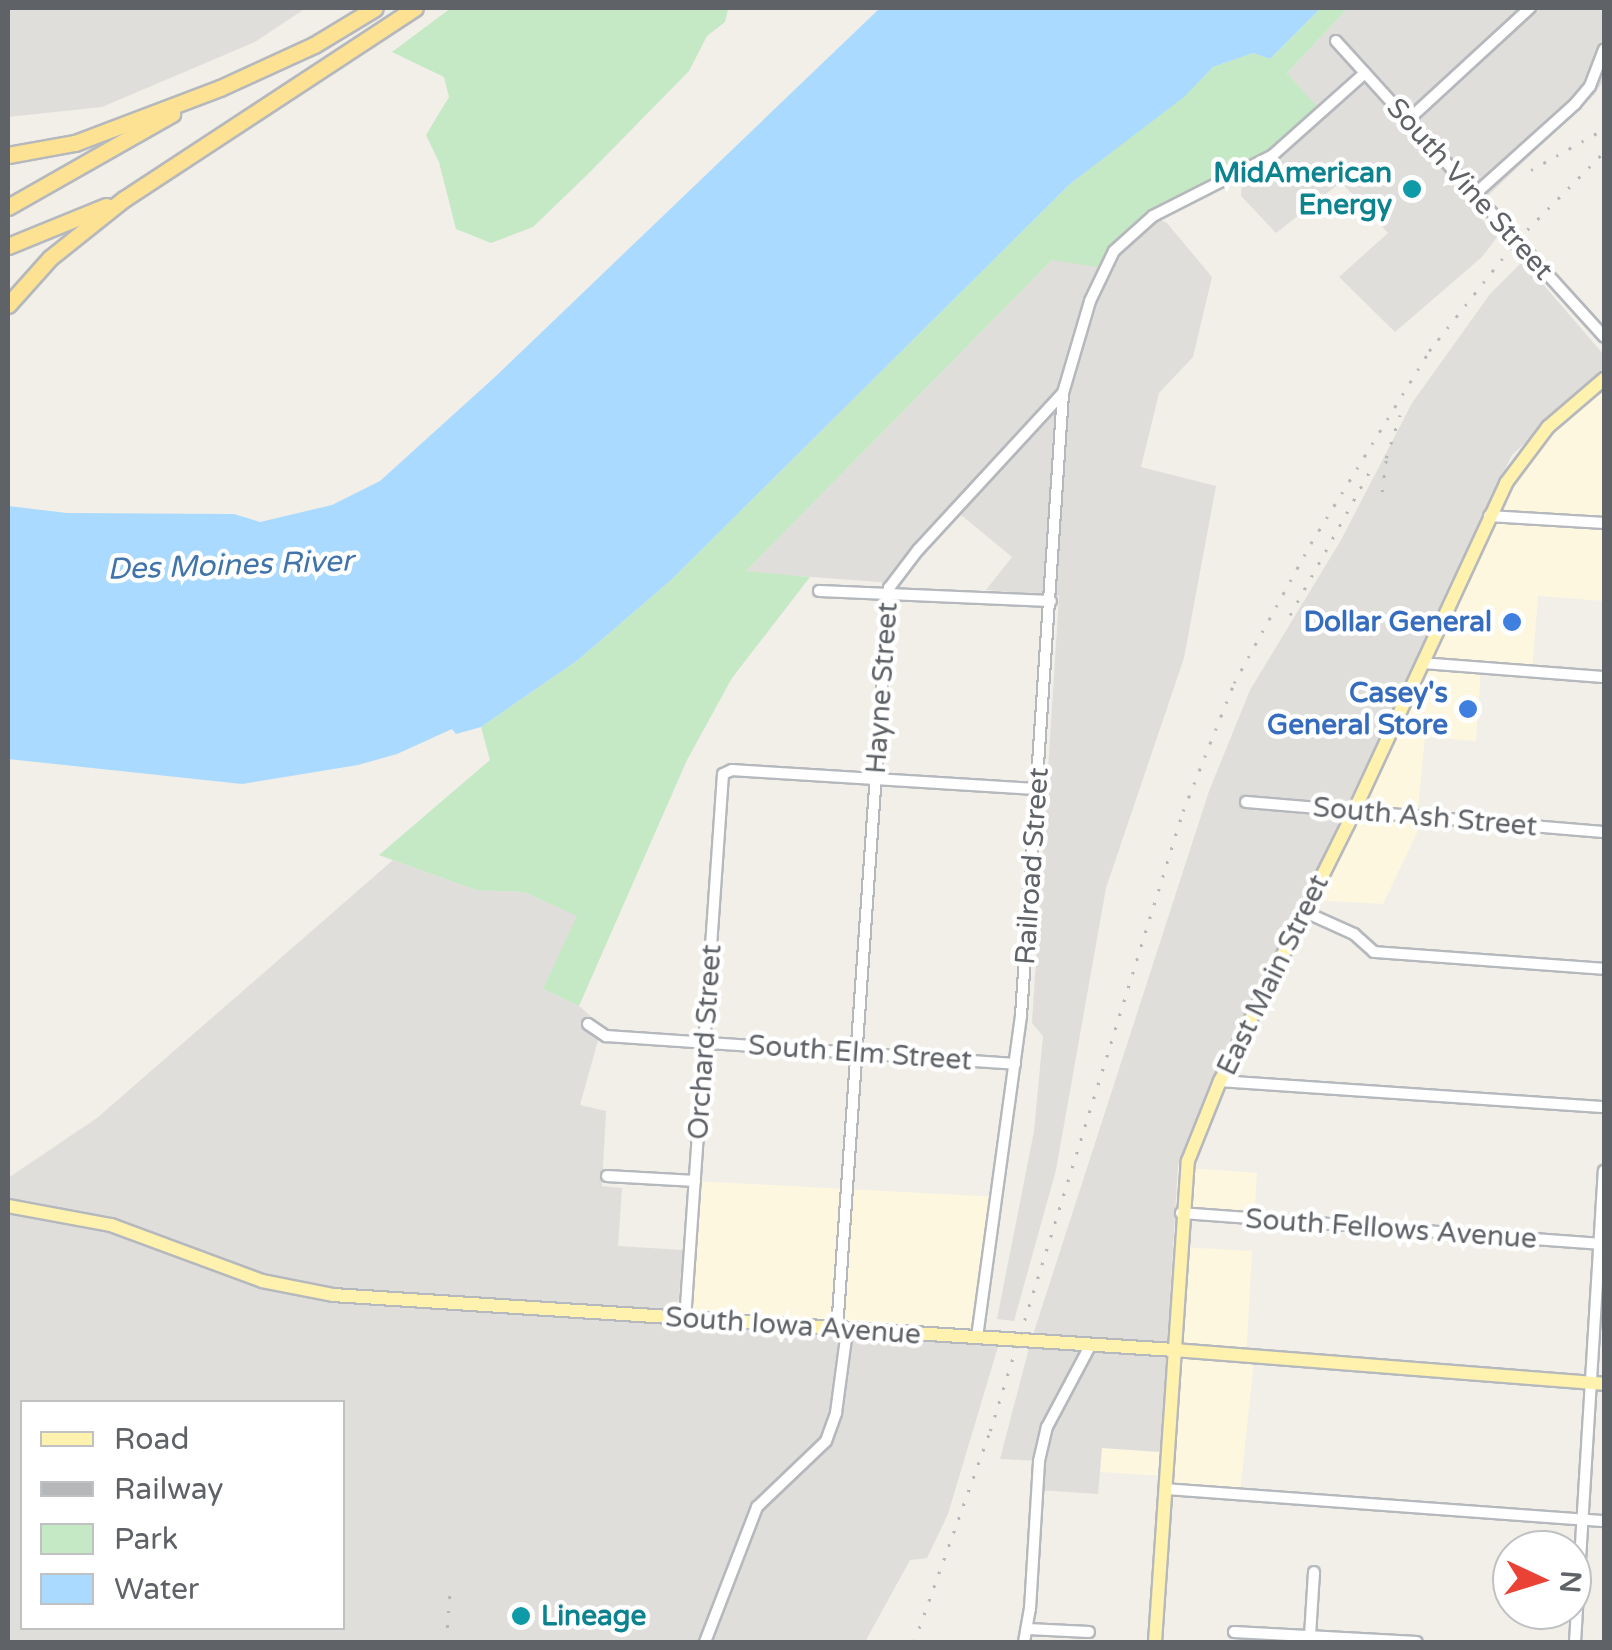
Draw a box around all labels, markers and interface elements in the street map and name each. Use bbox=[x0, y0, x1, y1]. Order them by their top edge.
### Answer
street label: South Vine Street bbox=[1380, 91, 1560, 287]
place label: MidAmerican Energy bbox=[1213, 156, 1392, 222]
marker: MidAmerican Energy bbox=[1401, 178, 1423, 200]
water label: Des Moines River bbox=[107, 544, 353, 588]
street label: Hayne Street bbox=[859, 601, 905, 775]
place label: Dollar General bbox=[1303, 605, 1492, 639]
marker: Dollar General bbox=[1501, 611, 1523, 633]
place label: Casey's General Store bbox=[1267, 676, 1448, 742]
marker: Casey's General Store bbox=[1457, 698, 1479, 720]
street label: Railroad Street bbox=[1008, 766, 1056, 966]
street label: South Ash Street bbox=[1311, 790, 1539, 844]
street label: East Main Street bbox=[1210, 869, 1336, 1081]
street label: Orchard Street bbox=[681, 943, 729, 1141]
street label: South Elm Street bbox=[747, 1028, 973, 1078]
street label: South Fellows Avenue bbox=[1244, 1202, 1538, 1256]
street label: South Iowa Avenue bbox=[664, 1300, 922, 1352]
legend bbox=[20, 1400, 345, 1630]
text: Road bbox=[114, 1421, 189, 1458]
text: Railway bbox=[114, 1471, 223, 1508]
text: Park bbox=[114, 1521, 178, 1558]
north arrow bbox=[1492, 1530, 1592, 1630]
text: N bbox=[1552, 1570, 1588, 1594]
text: Water bbox=[114, 1571, 199, 1608]
place label: Lineage bbox=[541, 1599, 646, 1633]
marker: Lineage bbox=[510, 1605, 532, 1627]

